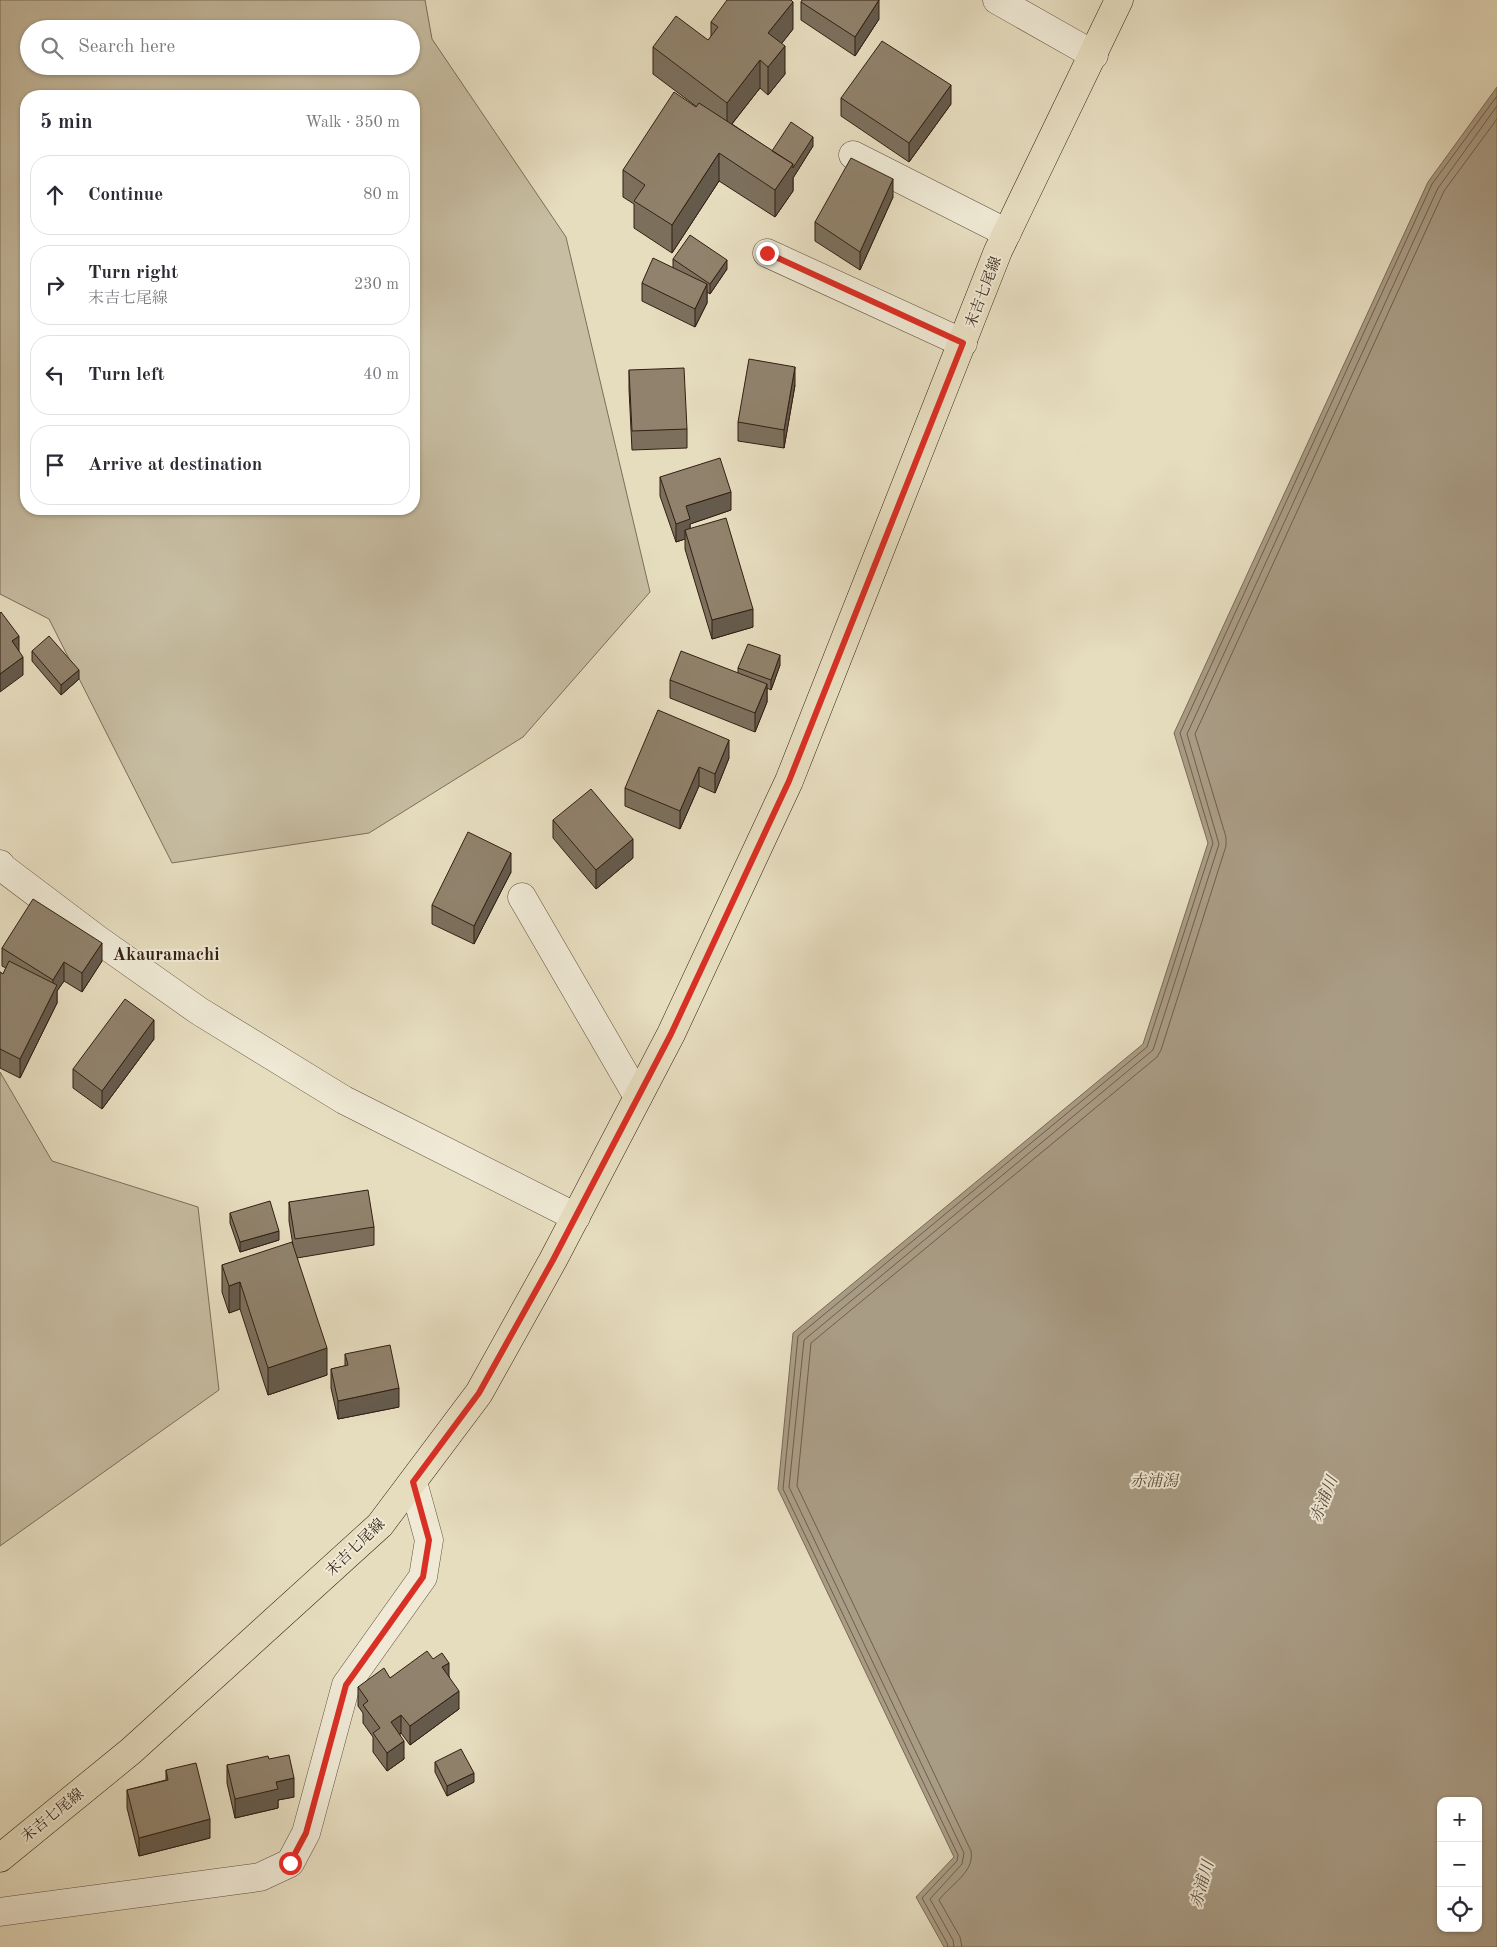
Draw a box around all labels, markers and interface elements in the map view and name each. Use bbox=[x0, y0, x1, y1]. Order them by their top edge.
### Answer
search box bbox=[20, 20, 420, 75]
icon: search bbox=[38, 34, 66, 62]
text: Search here bbox=[78, 38, 175, 57]
text: 5 min bbox=[40, 112, 93, 133]
text: Walk · 350 m bbox=[305, 115, 400, 131]
icon: ahead bbox=[41, 181, 69, 209]
text: Continue bbox=[88, 186, 163, 205]
text: 80 m bbox=[363, 187, 399, 203]
route end bbox=[756, 242, 779, 265]
street label: 末吉七尾線 bbox=[962, 254, 1005, 330]
text: Turn right bbox=[88, 264, 178, 283]
icon: right bbox=[41, 271, 69, 299]
text: 230 m bbox=[354, 277, 399, 293]
text: 末吉七尾線 bbox=[88, 291, 168, 307]
icon: left bbox=[41, 361, 69, 389]
text: Turn left bbox=[88, 366, 165, 385]
text: 40 m bbox=[363, 367, 399, 383]
icon: arrive bbox=[41, 451, 69, 479]
text: Arrive at destination bbox=[88, 456, 262, 475]
district label: Akauramachi bbox=[112, 946, 220, 964]
water label: 赤浦潟 bbox=[1130, 1472, 1180, 1490]
water label: 赤浦川 bbox=[1307, 1472, 1342, 1525]
street label: 末吉七尾線 bbox=[322, 1515, 388, 1580]
street label: 末吉七尾線 bbox=[18, 1785, 87, 1846]
map controls bbox=[1437, 1797, 1482, 1932]
button: + bbox=[1437, 1797, 1482, 1842]
button: − bbox=[1437, 1842, 1482, 1887]
route start bbox=[279, 1852, 302, 1875]
water label: 赤浦川 bbox=[1187, 1857, 1218, 1910]
button: locate bbox=[1437, 1887, 1482, 1932]

